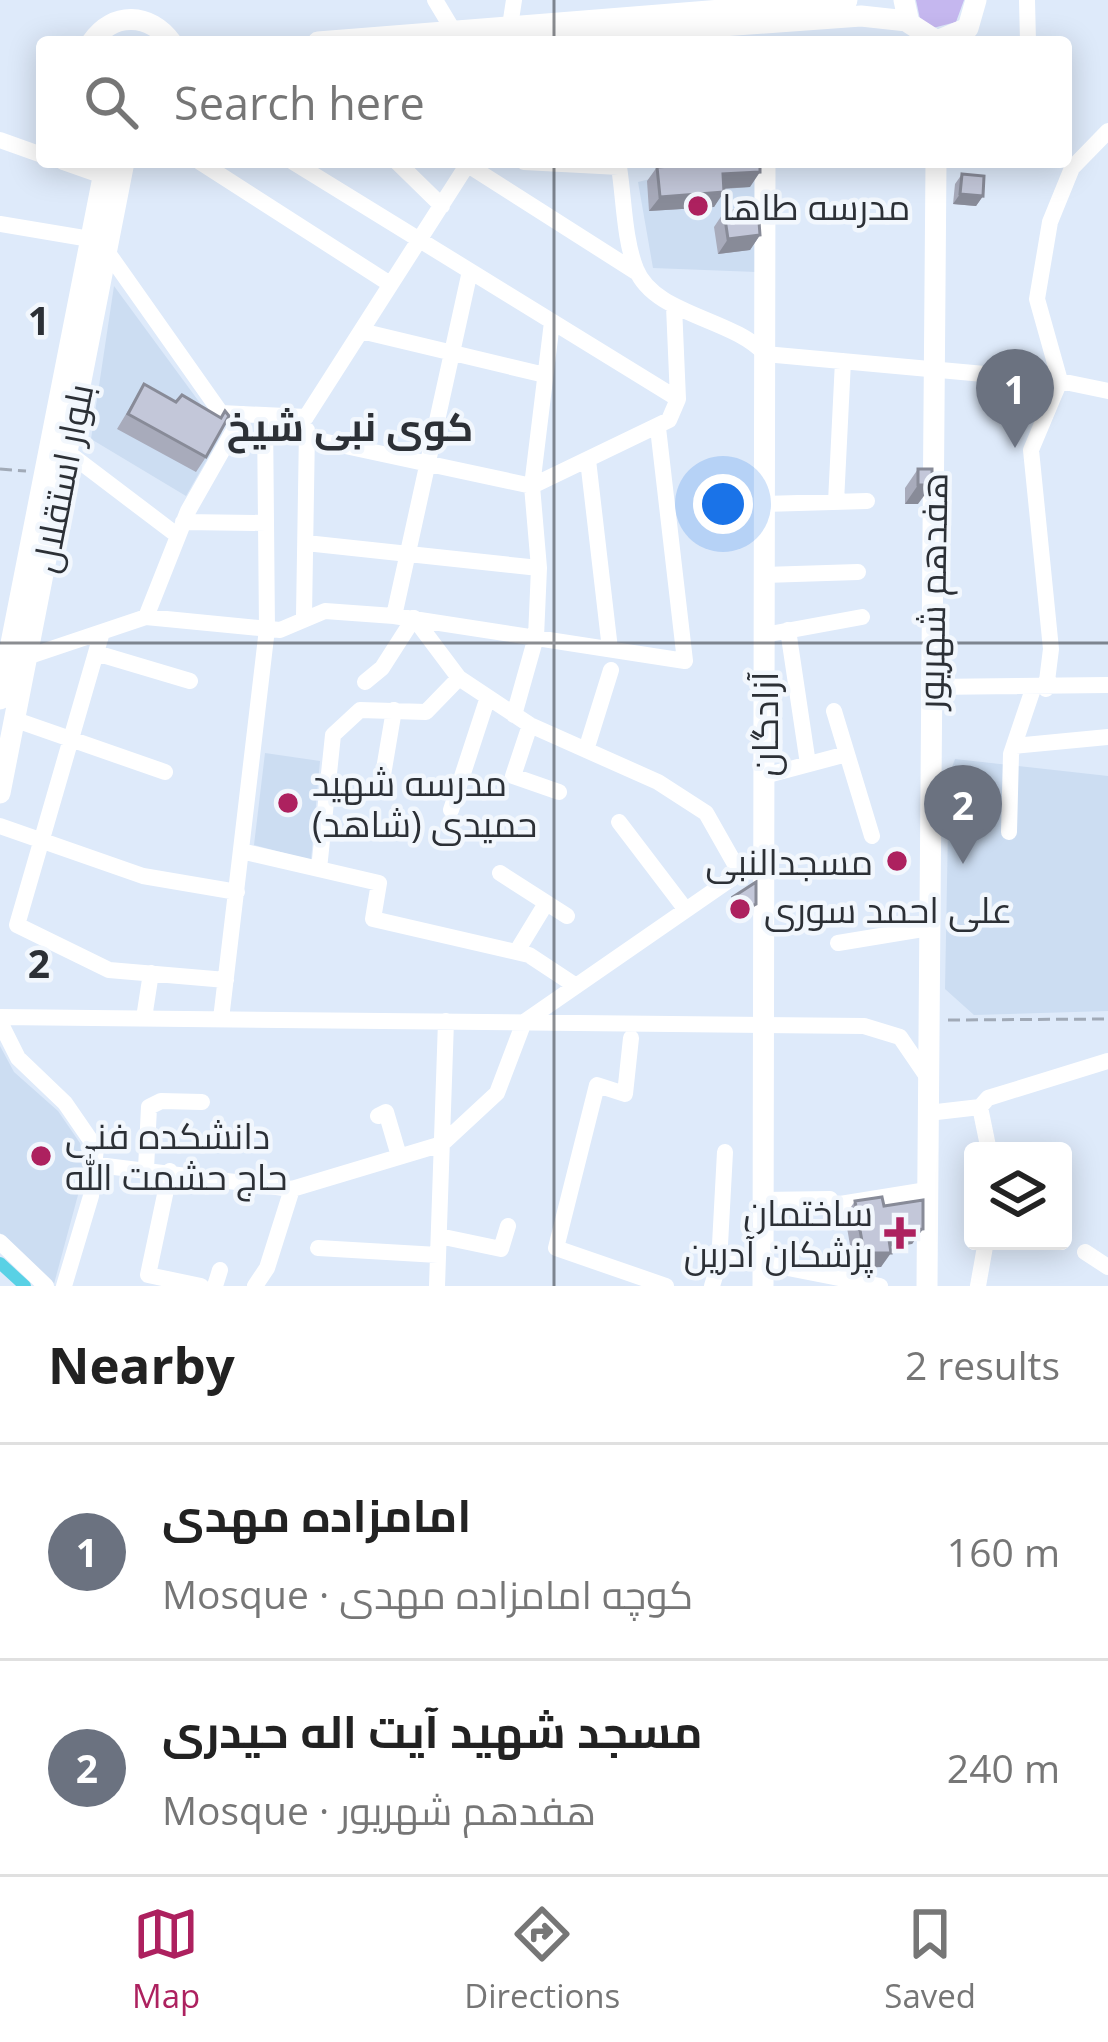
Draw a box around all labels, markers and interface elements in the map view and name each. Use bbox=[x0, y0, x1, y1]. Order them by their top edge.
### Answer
search box bbox=[36, 36, 1072, 168]
icon: search bbox=[78, 69, 144, 135]
text: Search here bbox=[174, 72, 425, 133]
place label: مدرسه طاها bbox=[722, 182, 910, 231]
marker: مدرسه طاها bbox=[685, 193, 711, 219]
text: 1 bbox=[28, 293, 50, 346]
pin: 1 bbox=[976, 349, 1054, 448]
street label: بلوار استقلال bbox=[20, 380, 104, 576]
district label: کوی نبی شیخ bbox=[227, 399, 473, 454]
street label: هفدهم شهریور bbox=[905, 472, 960, 712]
your location bbox=[693, 474, 753, 534]
street label: آزادگان bbox=[740, 671, 789, 777]
place label: مدرسه شهید حمیدی (شاهد) bbox=[312, 758, 537, 848]
pin: 2 bbox=[924, 765, 1002, 864]
marker: مدرسه شهید حمیدی (شاهد) bbox=[275, 790, 301, 816]
place label: مسجدالنبی bbox=[705, 837, 873, 886]
marker: مسجدالنبی bbox=[884, 848, 910, 874]
place label: علی احمد سوری bbox=[764, 885, 1012, 934]
marker: علی احمد سوری bbox=[727, 896, 753, 922]
text: 2 bbox=[28, 936, 50, 989]
place label: دانشکده فنی حاج حشمت الله bbox=[65, 1111, 287, 1202]
map controls bbox=[964, 1142, 1072, 1250]
button: layers bbox=[964, 1142, 1072, 1250]
marker: دانشکده فنی حاج حشمت الله bbox=[28, 1143, 54, 1169]
place label: ساختمان پزشکان آدرین bbox=[684, 1188, 873, 1278]
marker: ساختمان پزشکان آدرین bbox=[884, 1217, 916, 1249]
text: Nearby bbox=[48, 1329, 235, 1399]
text: 2 results bbox=[905, 1338, 1060, 1391]
text: امامزاده مهدی bbox=[162, 1484, 471, 1545]
text: 1 bbox=[76, 1525, 98, 1578]
text: 160 m bbox=[947, 1525, 1060, 1578]
text: Mosque · کوچه امامزاده مهدی bbox=[162, 1567, 693, 1620]
text: مسجد شهید آیت اله حیدری bbox=[162, 1700, 703, 1761]
text: 2 bbox=[76, 1741, 98, 1794]
text: 240 m bbox=[947, 1741, 1060, 1794]
text: Mosque · هفدهم شهریور bbox=[162, 1783, 596, 1836]
tab: Map bbox=[132, 1901, 200, 2018]
tab: Directions bbox=[464, 1901, 620, 2018]
tab: Saved bbox=[884, 1901, 976, 2018]

